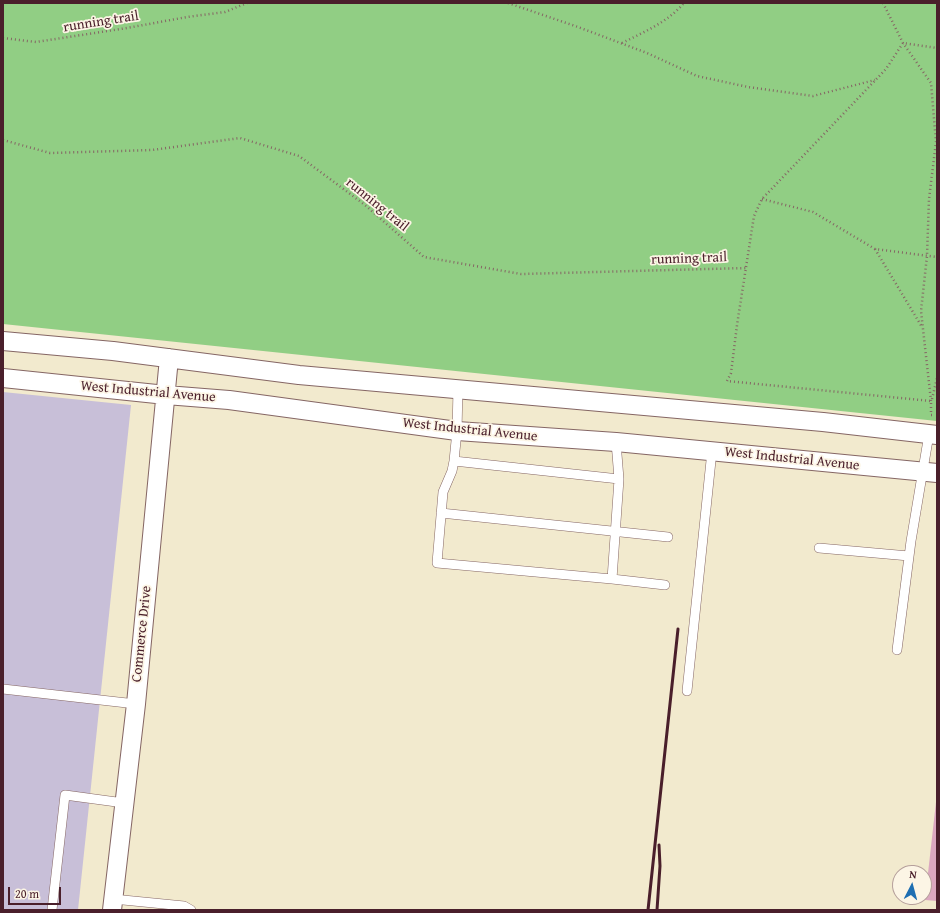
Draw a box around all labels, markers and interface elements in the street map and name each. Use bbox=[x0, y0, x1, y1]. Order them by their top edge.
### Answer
street label: running trail bbox=[62, 8, 140, 36]
street label: running trail bbox=[342, 175, 412, 235]
street label: running trail bbox=[651, 249, 727, 269]
street label: West Industrial Avenue bbox=[80, 378, 216, 406]
street label: West Industrial Avenue bbox=[402, 415, 538, 445]
street label: West Industrial Avenue bbox=[724, 444, 860, 474]
street label: Commerce Drive bbox=[129, 585, 155, 683]
north arrow bbox=[892, 865, 932, 905]
text: N bbox=[909, 866, 918, 882]
scale bar bbox=[10, 879, 63, 905]
text: 20 m bbox=[15, 885, 39, 902]

